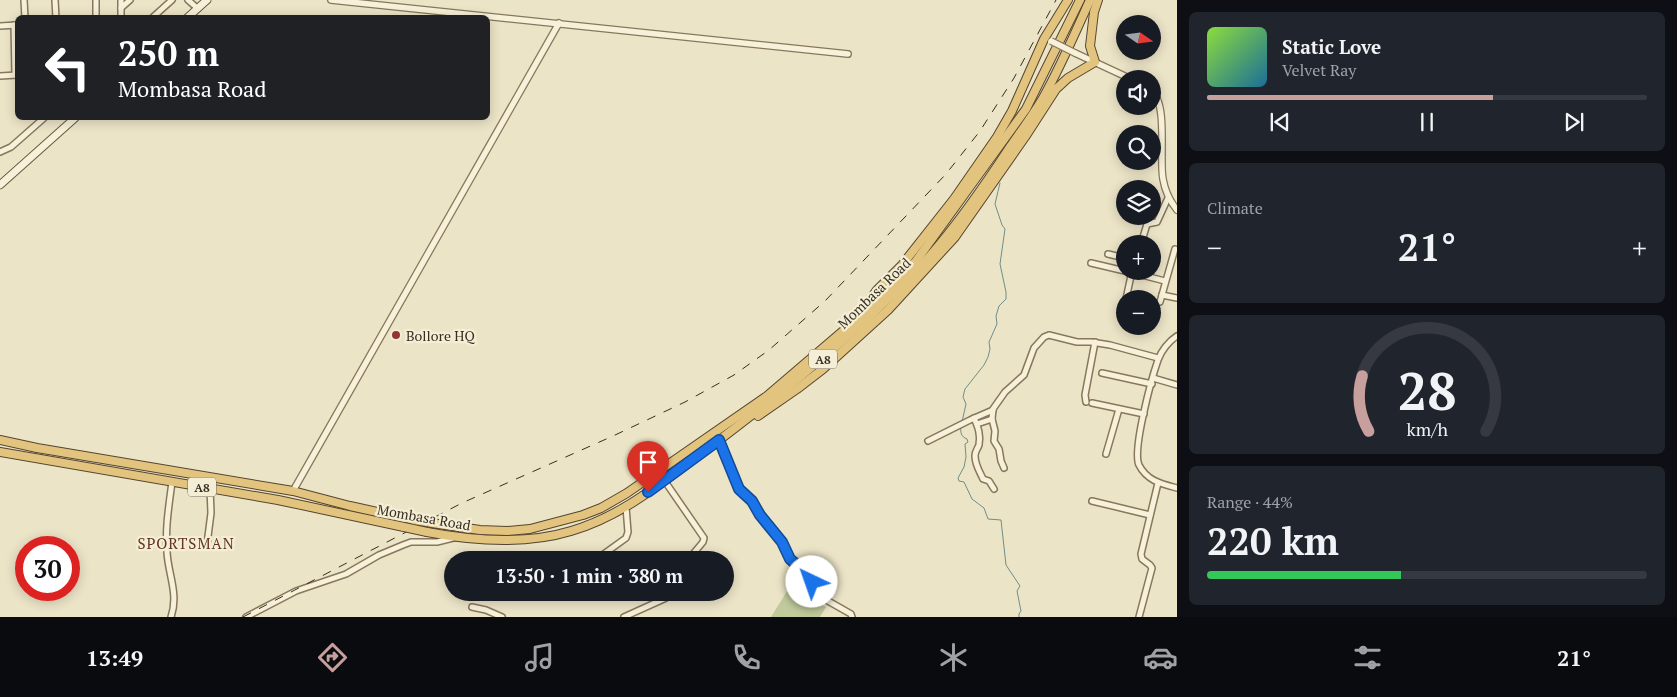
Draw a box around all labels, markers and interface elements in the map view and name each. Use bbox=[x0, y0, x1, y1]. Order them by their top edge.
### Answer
north arrow bbox=[1116, 15, 1161, 60]
map controls bbox=[1116, 15, 1161, 335]
text: 250 m bbox=[118, 30, 219, 76]
text: Static Love bbox=[1282, 34, 1381, 59]
icon: left bbox=[35, 35, 100, 100]
text: Velvet Ray bbox=[1282, 59, 1356, 81]
button: sound bbox=[1116, 70, 1161, 115]
text: Mombasa Road bbox=[118, 74, 266, 103]
icon: previous bbox=[1266, 108, 1294, 136]
icon: pause bbox=[1413, 108, 1441, 136]
icon: next bbox=[1560, 108, 1588, 136]
button: search bbox=[1116, 125, 1161, 170]
button: layers bbox=[1116, 180, 1161, 225]
text: Climate bbox=[1207, 197, 1263, 219]
text: 21° bbox=[1398, 222, 1456, 272]
text: − bbox=[1207, 229, 1222, 266]
text: + bbox=[1632, 229, 1647, 266]
button: + bbox=[1116, 235, 1161, 280]
street label: Mombasa Road bbox=[833, 253, 915, 333]
button: − bbox=[1116, 290, 1161, 335]
place label: Bollore HQ bbox=[406, 326, 476, 345]
marker: Bollore HQ bbox=[390, 329, 402, 341]
road number: A8 bbox=[809, 349, 837, 368]
text: 28 bbox=[1398, 356, 1456, 425]
text: km/h bbox=[1406, 417, 1448, 441]
pin bbox=[627, 441, 669, 492]
icon: arrive bbox=[634, 448, 662, 476]
road number: A8 bbox=[188, 478, 216, 497]
text: Range · 44% bbox=[1207, 491, 1293, 513]
street label: Mombasa Road bbox=[376, 499, 472, 535]
text: 220 km bbox=[1207, 516, 1339, 566]
district label: SPORTSMAN bbox=[137, 533, 235, 553]
speed limit sign: 30 bbox=[15, 536, 80, 601]
position arrow bbox=[785, 555, 837, 607]
text: 13:50 · 1 min · 380 m bbox=[495, 563, 683, 588]
icon: directions bbox=[315, 640, 350, 675]
icon: music bbox=[522, 640, 557, 675]
icon: phone bbox=[729, 640, 764, 675]
icon: climate bbox=[936, 640, 971, 675]
icon: car bbox=[1143, 640, 1178, 675]
icon: filters bbox=[1350, 640, 1385, 675]
text: 13:49 bbox=[86, 643, 143, 672]
text: 21° bbox=[1557, 643, 1591, 672]

